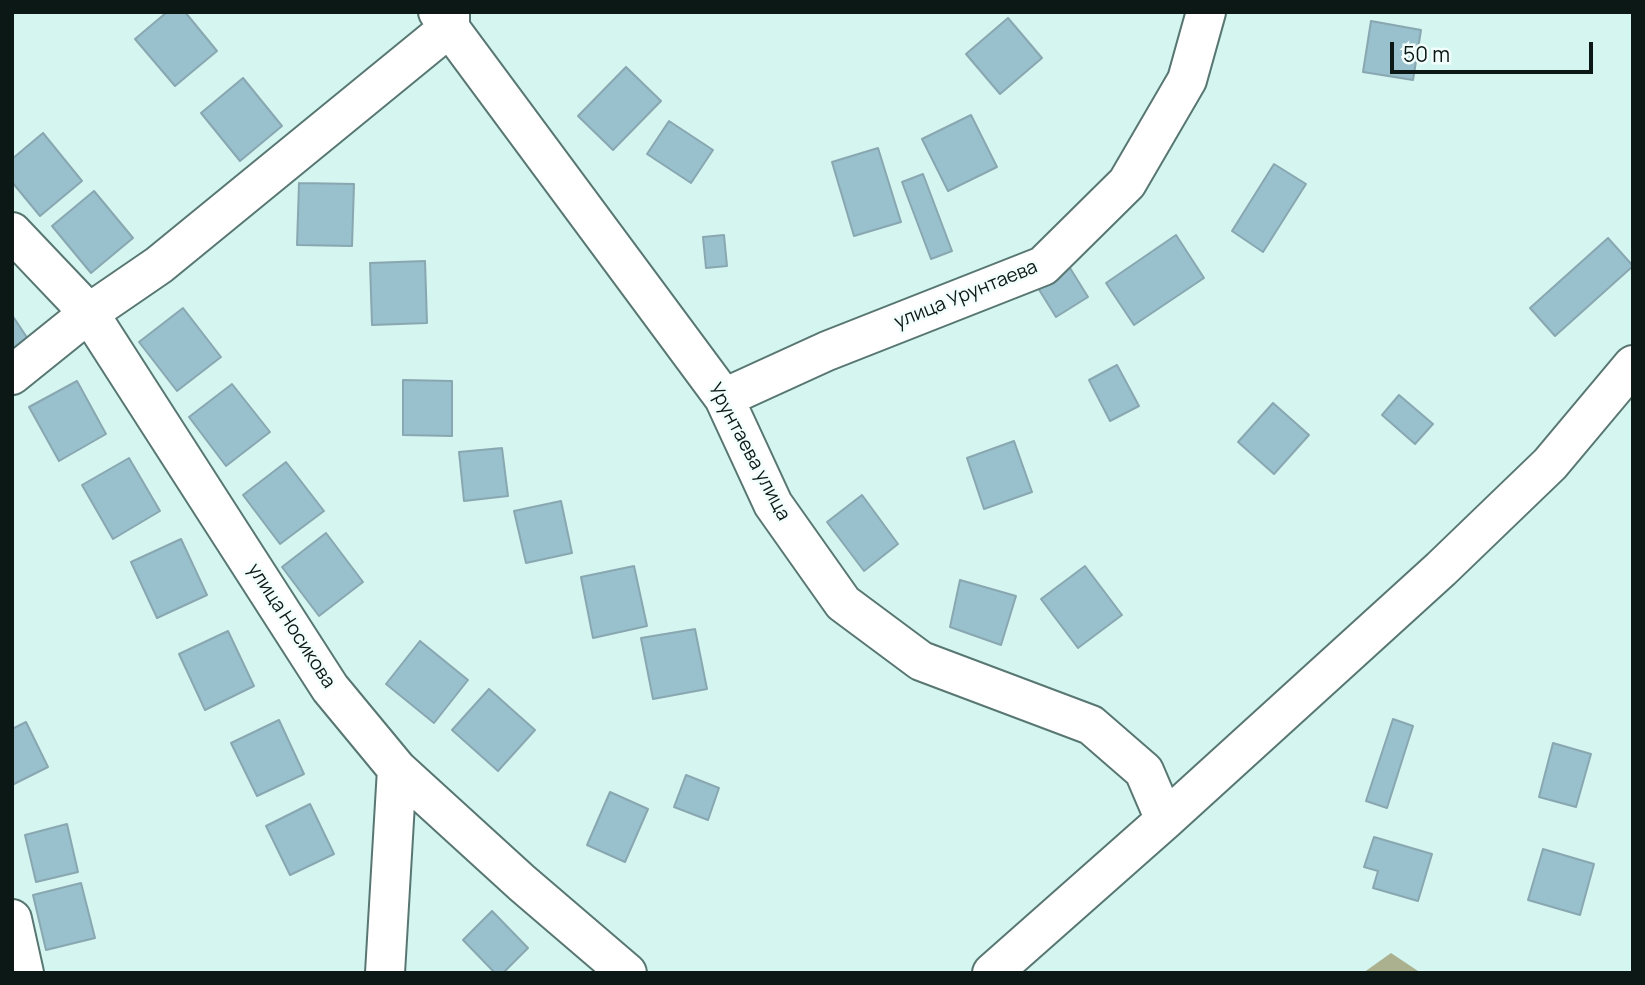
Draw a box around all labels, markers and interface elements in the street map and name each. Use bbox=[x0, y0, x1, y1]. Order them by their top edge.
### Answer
scale bar bbox=[1393, 28, 1596, 72]
text: 50 m bbox=[1403, 40, 1450, 68]
street label: улица Урунтаева bbox=[891, 256, 1041, 334]
street label: Урунтаева улица bbox=[703, 379, 795, 525]
street label: улица Носикова bbox=[242, 559, 340, 693]

